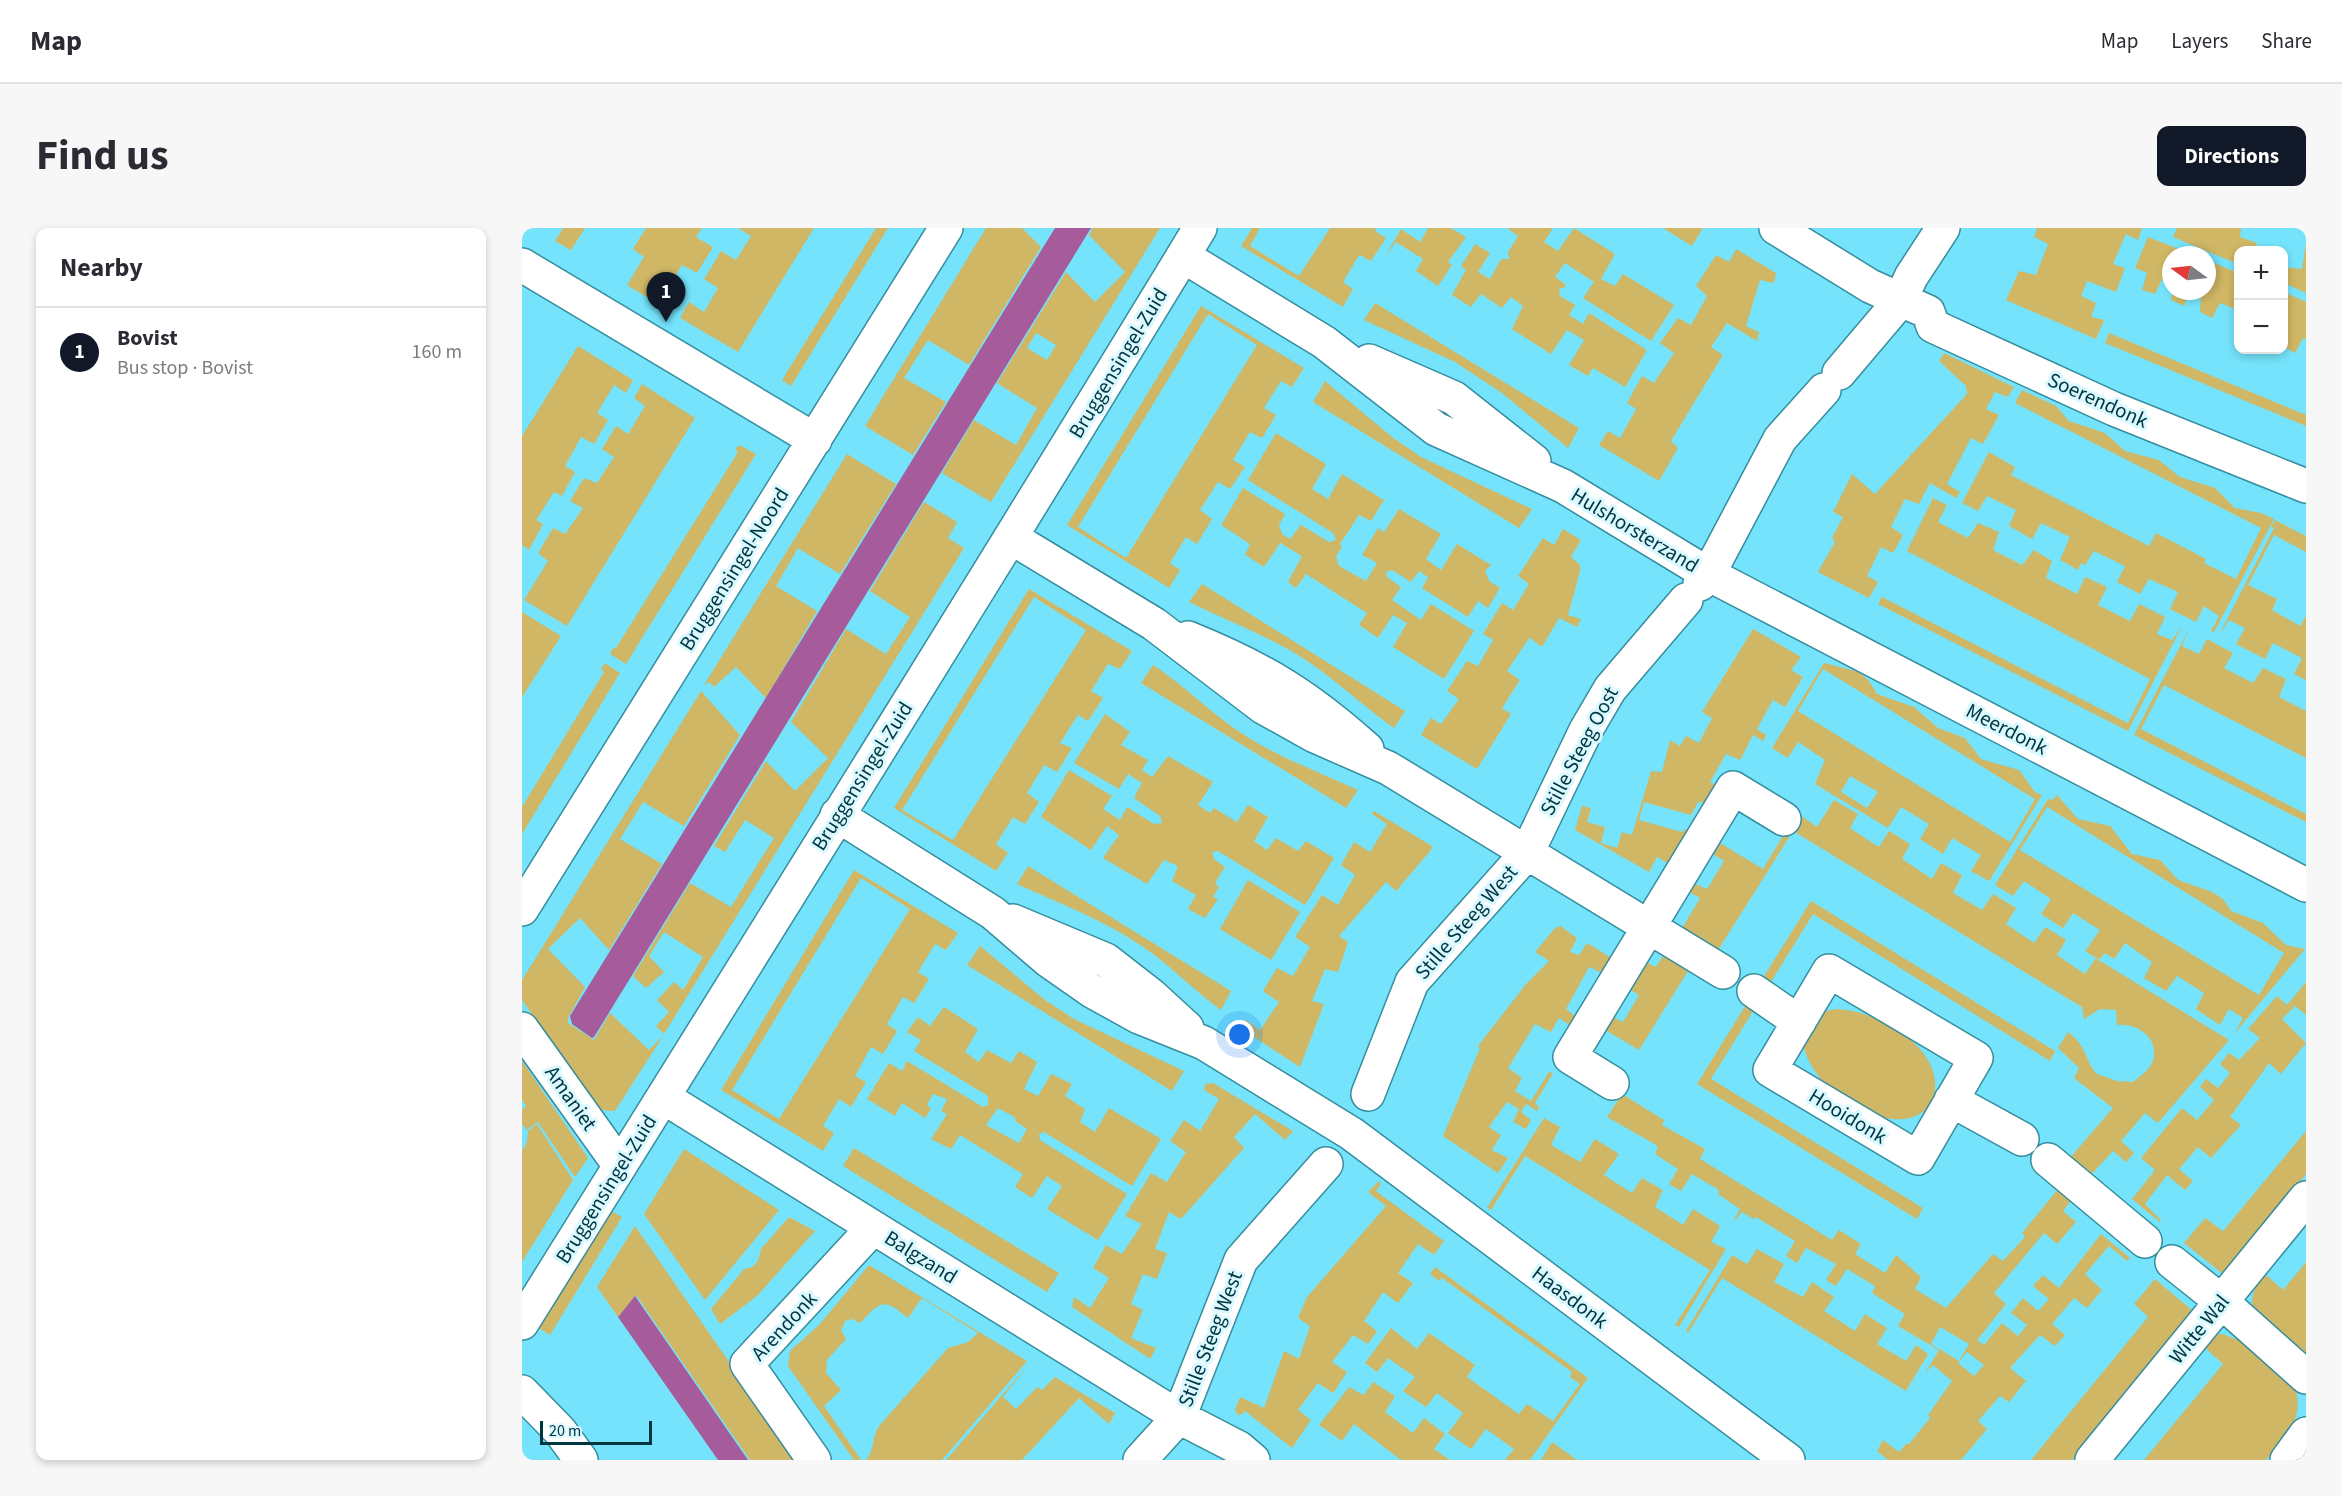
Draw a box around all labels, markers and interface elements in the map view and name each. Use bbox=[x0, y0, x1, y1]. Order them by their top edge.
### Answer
text: Map bbox=[30, 21, 82, 61]
text: Map bbox=[2101, 26, 2138, 56]
text: Layers bbox=[2171, 26, 2228, 56]
text: Share bbox=[2261, 26, 2312, 56]
text: Find us bbox=[36, 126, 169, 186]
button: Directions bbox=[2157, 126, 2306, 186]
north arrow bbox=[2162, 246, 2216, 300]
map controls bbox=[2234, 246, 2288, 354]
button: + bbox=[2234, 246, 2288, 300]
text: Nearby bbox=[60, 249, 143, 286]
pin: 1 bbox=[646, 272, 686, 322]
street label: Bruggensingel-Zuid bbox=[1061, 282, 1175, 444]
button: − bbox=[2234, 300, 2288, 354]
text: Bovist bbox=[117, 322, 178, 354]
text: 1 bbox=[74, 338, 85, 366]
text: 160 m bbox=[412, 338, 462, 366]
text: Bus stop · Bovist bbox=[117, 354, 253, 382]
street label: Soerendonk bbox=[2043, 365, 2153, 436]
street label: Hulshorsterzand bbox=[1565, 480, 1705, 580]
street label: Bruggensingel-Noord bbox=[672, 482, 796, 656]
street label: Stille Steeg Oost bbox=[1532, 681, 1626, 821]
street label: Bruggensingel-Zuid bbox=[804, 696, 920, 856]
street label: Meerdonk bbox=[1961, 696, 2054, 763]
street label: Stille Steeg West bbox=[1408, 858, 1524, 986]
your location bbox=[1225, 1020, 1254, 1049]
street label: Amaniet bbox=[538, 1059, 604, 1137]
street label: Hooidonk bbox=[1803, 1081, 1893, 1151]
street label: Bruggensingel-Zuid bbox=[548, 1109, 664, 1269]
street label: Balgzand bbox=[879, 1223, 963, 1291]
street label: Haasdonk bbox=[1526, 1258, 1615, 1336]
street label: Stille Steeg West bbox=[1170, 1267, 1250, 1411]
street label: Arendonk bbox=[744, 1284, 824, 1367]
street label: Witte Wal bbox=[2162, 1288, 2236, 1370]
scale bar bbox=[540, 1418, 652, 1446]
text: 20 m bbox=[549, 1420, 581, 1442]

